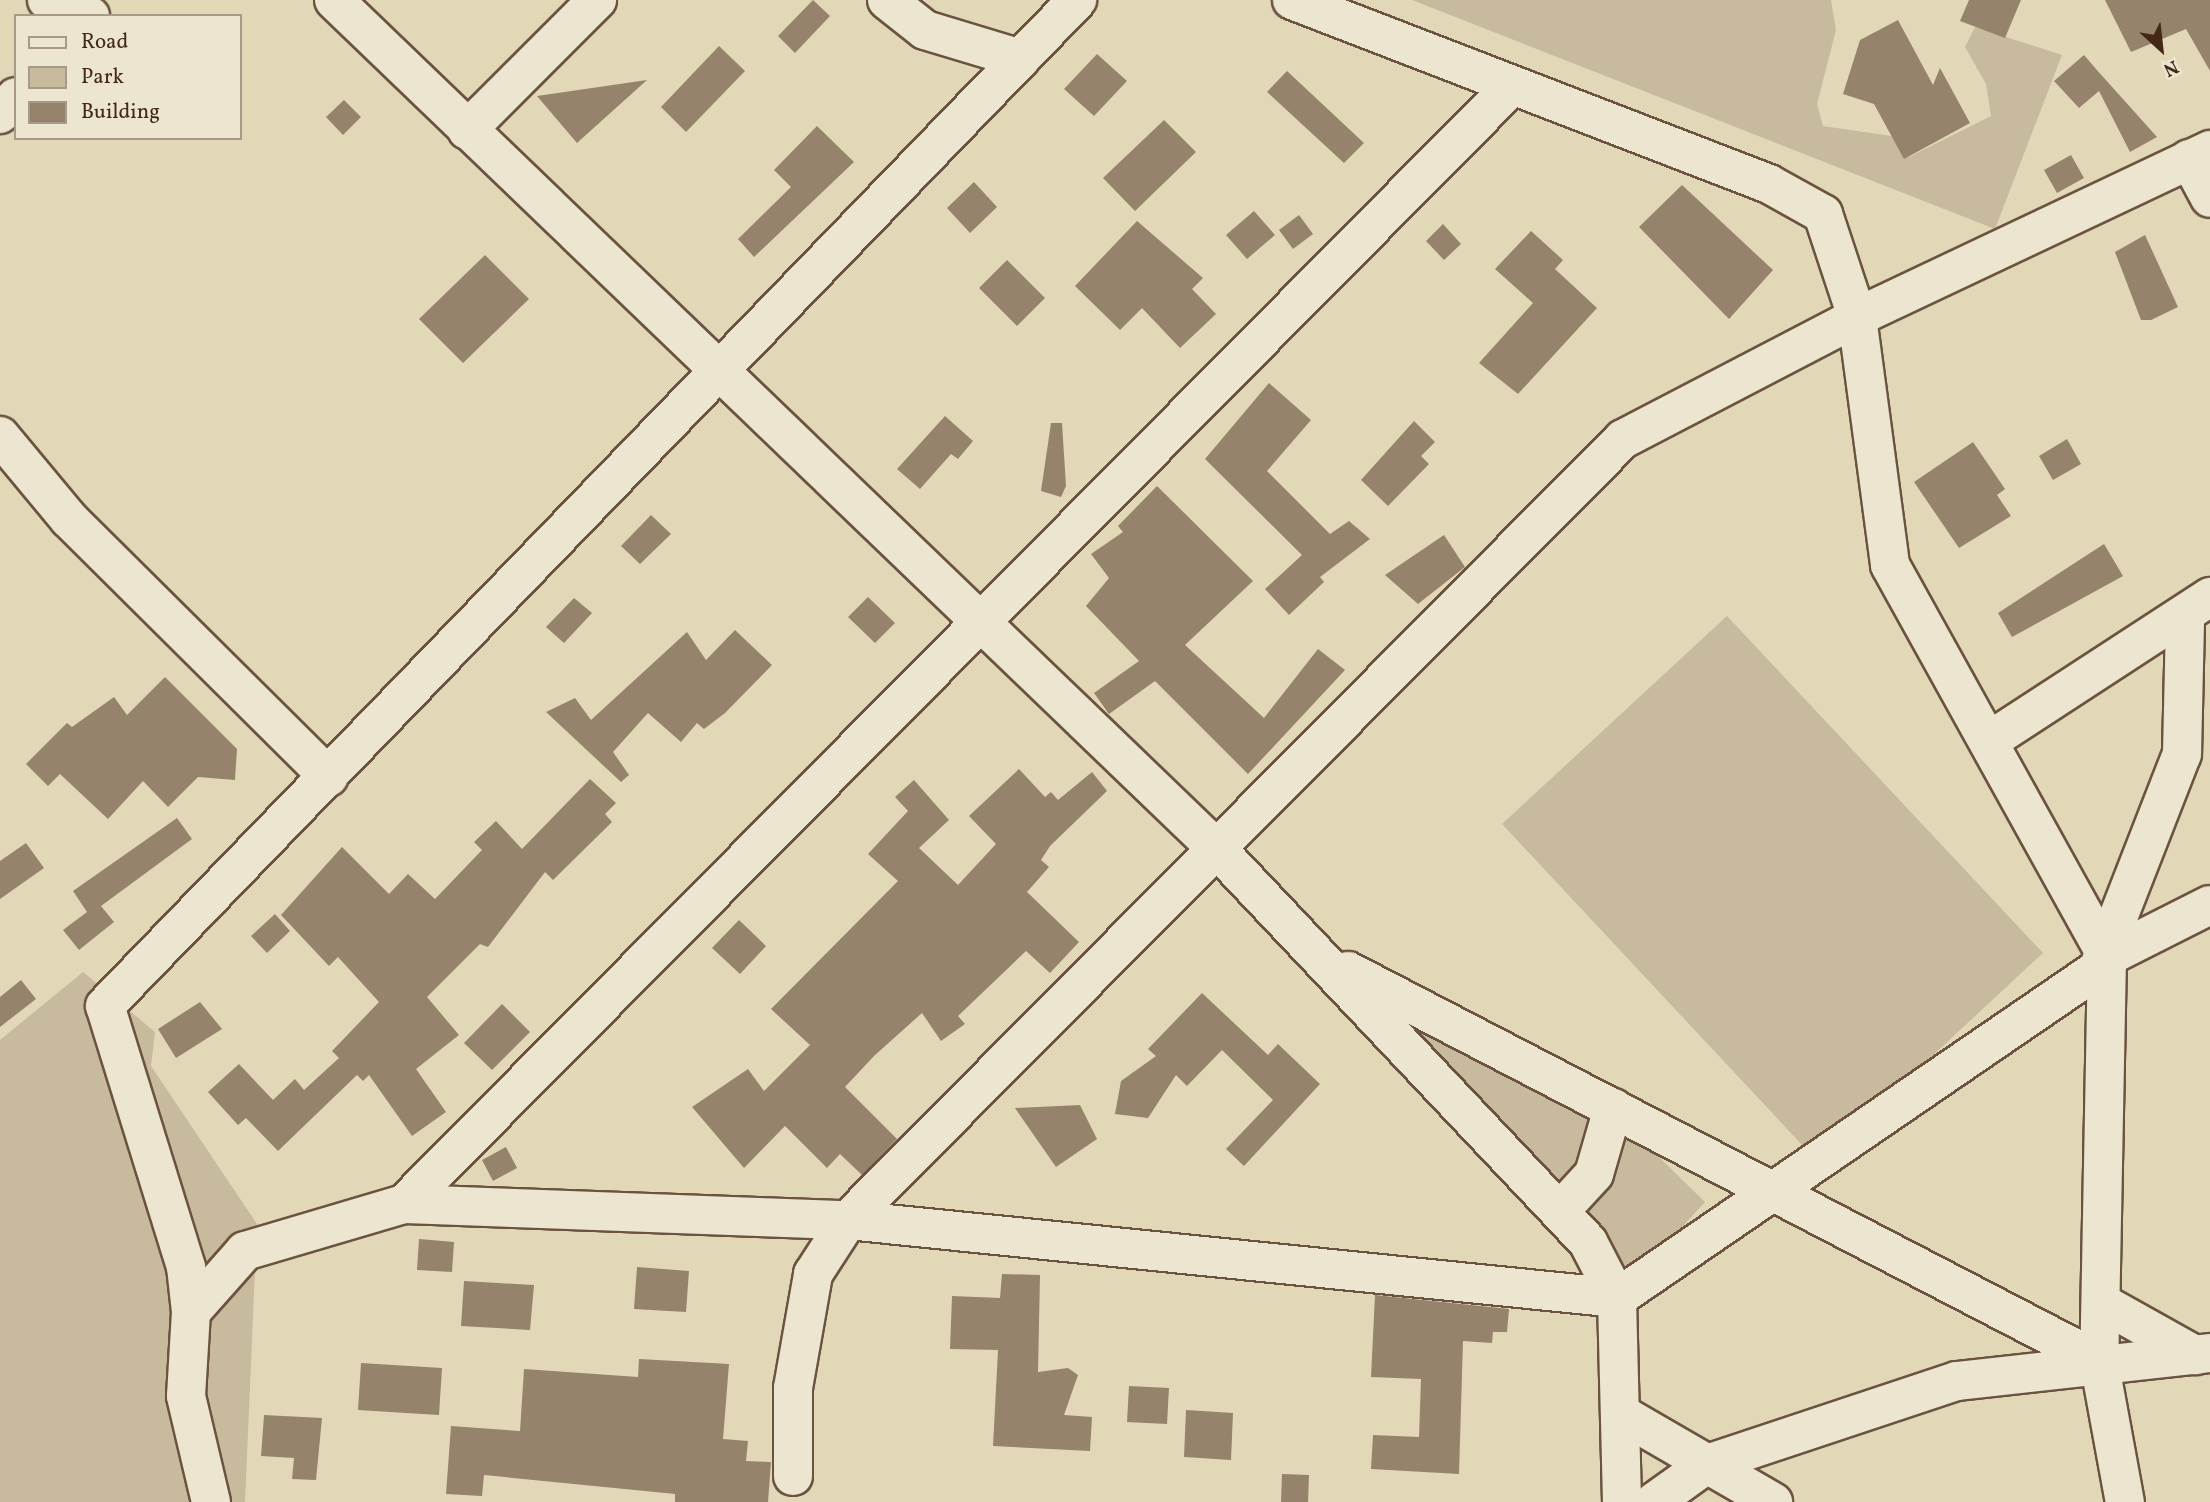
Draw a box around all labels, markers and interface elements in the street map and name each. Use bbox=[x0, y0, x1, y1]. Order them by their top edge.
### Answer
legend bbox=[14, 14, 242, 140]
north arrow bbox=[2126, 14, 2196, 84]
text: Road bbox=[81, 28, 128, 57]
text: N bbox=[2158, 53, 2183, 82]
text: Park bbox=[81, 63, 124, 92]
text: Building bbox=[81, 98, 160, 127]

